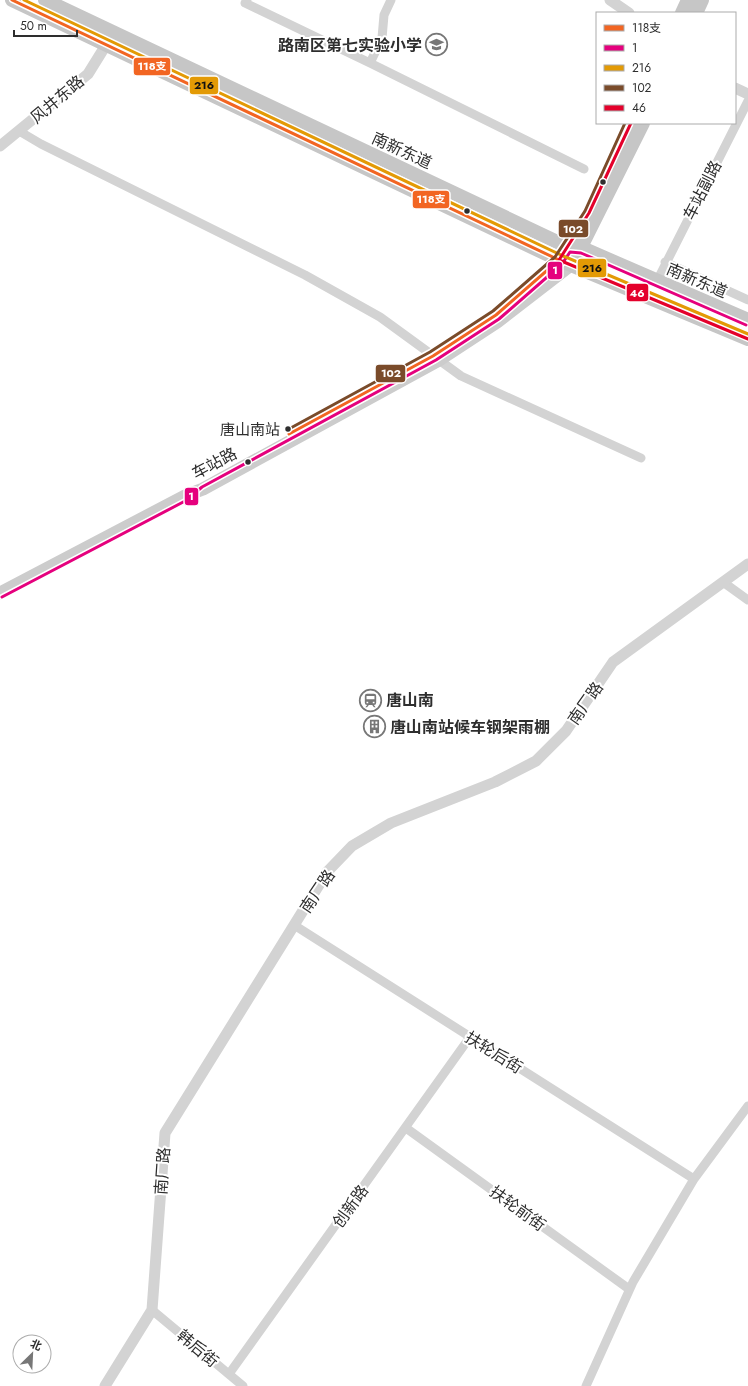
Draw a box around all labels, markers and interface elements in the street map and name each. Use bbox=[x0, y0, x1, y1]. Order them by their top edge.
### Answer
scale bar bbox=[14, 12, 77, 38]
legend bbox=[596, 12, 736, 124]
text: 50 m bbox=[20, 17, 47, 35]
text: 118支 bbox=[632, 19, 661, 37]
school or university icon: 路南区第七实验小学 bbox=[424, 32, 450, 58]
place label: 路南区第七实验小学 bbox=[278, 34, 422, 57]
text: 1 bbox=[632, 39, 637, 57]
line badge: 118支 bbox=[133, 57, 171, 76]
text: 118支 bbox=[137, 58, 167, 74]
text: 216 bbox=[632, 59, 651, 77]
street label: 风井东路 bbox=[25, 70, 89, 129]
line badge: 216 bbox=[189, 76, 219, 95]
text: 216 bbox=[194, 77, 214, 93]
text: 102 bbox=[632, 79, 652, 97]
text: 46 bbox=[632, 99, 646, 117]
street label: 南新东道 bbox=[368, 127, 436, 174]
street label: 车站副路 bbox=[678, 156, 727, 224]
unlabelled marker bbox=[598, 177, 608, 187]
line badge: 118支 bbox=[412, 190, 450, 209]
text: 118支 bbox=[416, 191, 446, 207]
unlabelled marker bbox=[462, 206, 472, 216]
line badge: 102 bbox=[558, 219, 589, 238]
text: 102 bbox=[563, 221, 583, 237]
street label: 南新东道 bbox=[663, 257, 731, 304]
line badge: 216 bbox=[577, 258, 607, 278]
text: 216 bbox=[582, 260, 602, 276]
line badge: 1 bbox=[547, 261, 563, 280]
text: 1 bbox=[552, 262, 558, 278]
line badge: 46 bbox=[626, 283, 649, 302]
text: 46 bbox=[629, 285, 645, 301]
line badge: 102 bbox=[375, 364, 406, 383]
text: 102 bbox=[381, 365, 401, 381]
place label: 唐山南站 bbox=[220, 419, 280, 441]
marker: 唐山南站 bbox=[283, 424, 293, 434]
street label: 车站路 bbox=[188, 442, 241, 485]
unlabelled marker bbox=[243, 457, 253, 467]
line badge: 1 bbox=[184, 487, 199, 506]
text: 1 bbox=[188, 488, 194, 504]
street label: 南厂路 bbox=[562, 677, 609, 730]
station icon: 唐山南 bbox=[357, 687, 383, 713]
place label: 唐山南 bbox=[386, 689, 434, 712]
building icon: 唐山南站候车钢架雨棚 bbox=[362, 714, 388, 740]
place label: 唐山南站候车钢架雨棚 bbox=[390, 716, 550, 739]
street label: 南厂路 bbox=[294, 865, 340, 918]
street label: 扶轮后街 bbox=[460, 1026, 527, 1079]
street label: 南厂路 bbox=[149, 1146, 176, 1196]
street label: 创新路 bbox=[327, 1180, 374, 1232]
street label: 扶轮前街 bbox=[485, 1180, 550, 1237]
street label: 韩后街 bbox=[172, 1324, 223, 1373]
north arrow bbox=[12, 1334, 52, 1374]
text: 北 bbox=[28, 1335, 44, 1354]

